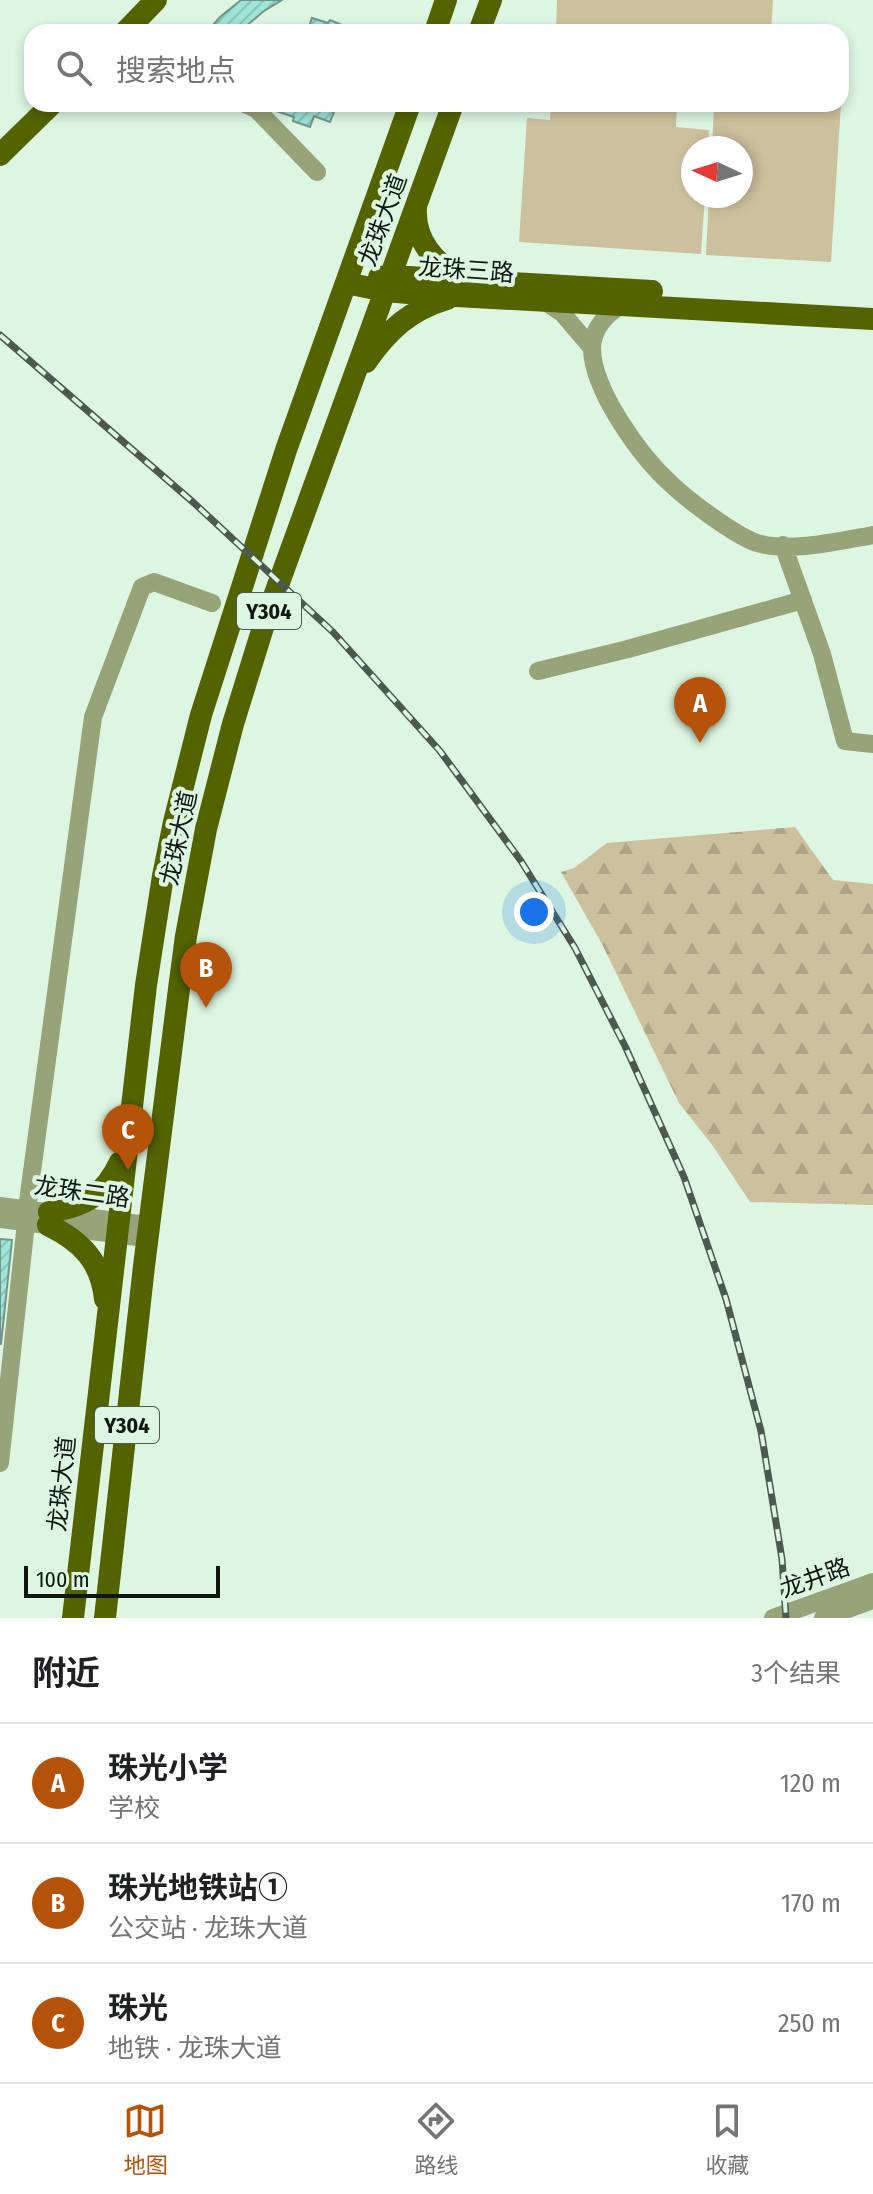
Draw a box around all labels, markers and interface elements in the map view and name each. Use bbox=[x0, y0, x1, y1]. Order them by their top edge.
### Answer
search box bbox=[24, 24, 849, 112]
icon: search bbox=[52, 46, 96, 90]
text: 搜索地点 bbox=[116, 53, 236, 89]
north arrow bbox=[681, 136, 753, 208]
street label: 龙珠大道 bbox=[353, 170, 413, 270]
street label: 龙珠三路 bbox=[417, 253, 515, 287]
road number: Y304 bbox=[237, 593, 301, 629]
pin: A bbox=[674, 677, 726, 743]
street label: 龙珠大道 bbox=[155, 788, 203, 888]
your location bbox=[514, 892, 554, 932]
pin: B bbox=[180, 942, 232, 1008]
pin: C bbox=[102, 1104, 154, 1170]
street label: 龙珠二路 bbox=[33, 1171, 131, 1213]
road number: Y304 bbox=[95, 1407, 159, 1443]
street label: 龙珠大道 bbox=[43, 1435, 81, 1533]
street label: 龙井路 bbox=[776, 1553, 854, 1603]
scale bar bbox=[24, 1562, 220, 1598]
text: 100 m bbox=[36, 1566, 90, 1593]
text: 附近 bbox=[32, 1653, 100, 1694]
text: 3个结果 bbox=[751, 1658, 841, 1689]
text: 珠光小学 bbox=[108, 1750, 228, 1786]
text: A bbox=[51, 1768, 65, 1799]
text: 120 m bbox=[780, 1768, 841, 1799]
text: 学校 bbox=[108, 1793, 160, 1824]
text: 珠光地铁站① bbox=[108, 1870, 288, 1906]
text: B bbox=[51, 1888, 65, 1919]
text: 170 m bbox=[781, 1888, 841, 1919]
text: 公交站 · 龙珠大道 bbox=[108, 1913, 308, 1944]
text: 珠光 bbox=[108, 1990, 168, 2026]
text: C bbox=[51, 2008, 65, 2039]
text: 250 m bbox=[778, 2008, 841, 2039]
text: 地铁 · 龙珠大道 bbox=[108, 2033, 282, 2064]
tab: 地图 bbox=[123, 2099, 168, 2179]
tab: 路线 bbox=[414, 2099, 459, 2179]
tab: 收藏 bbox=[705, 2099, 750, 2179]

